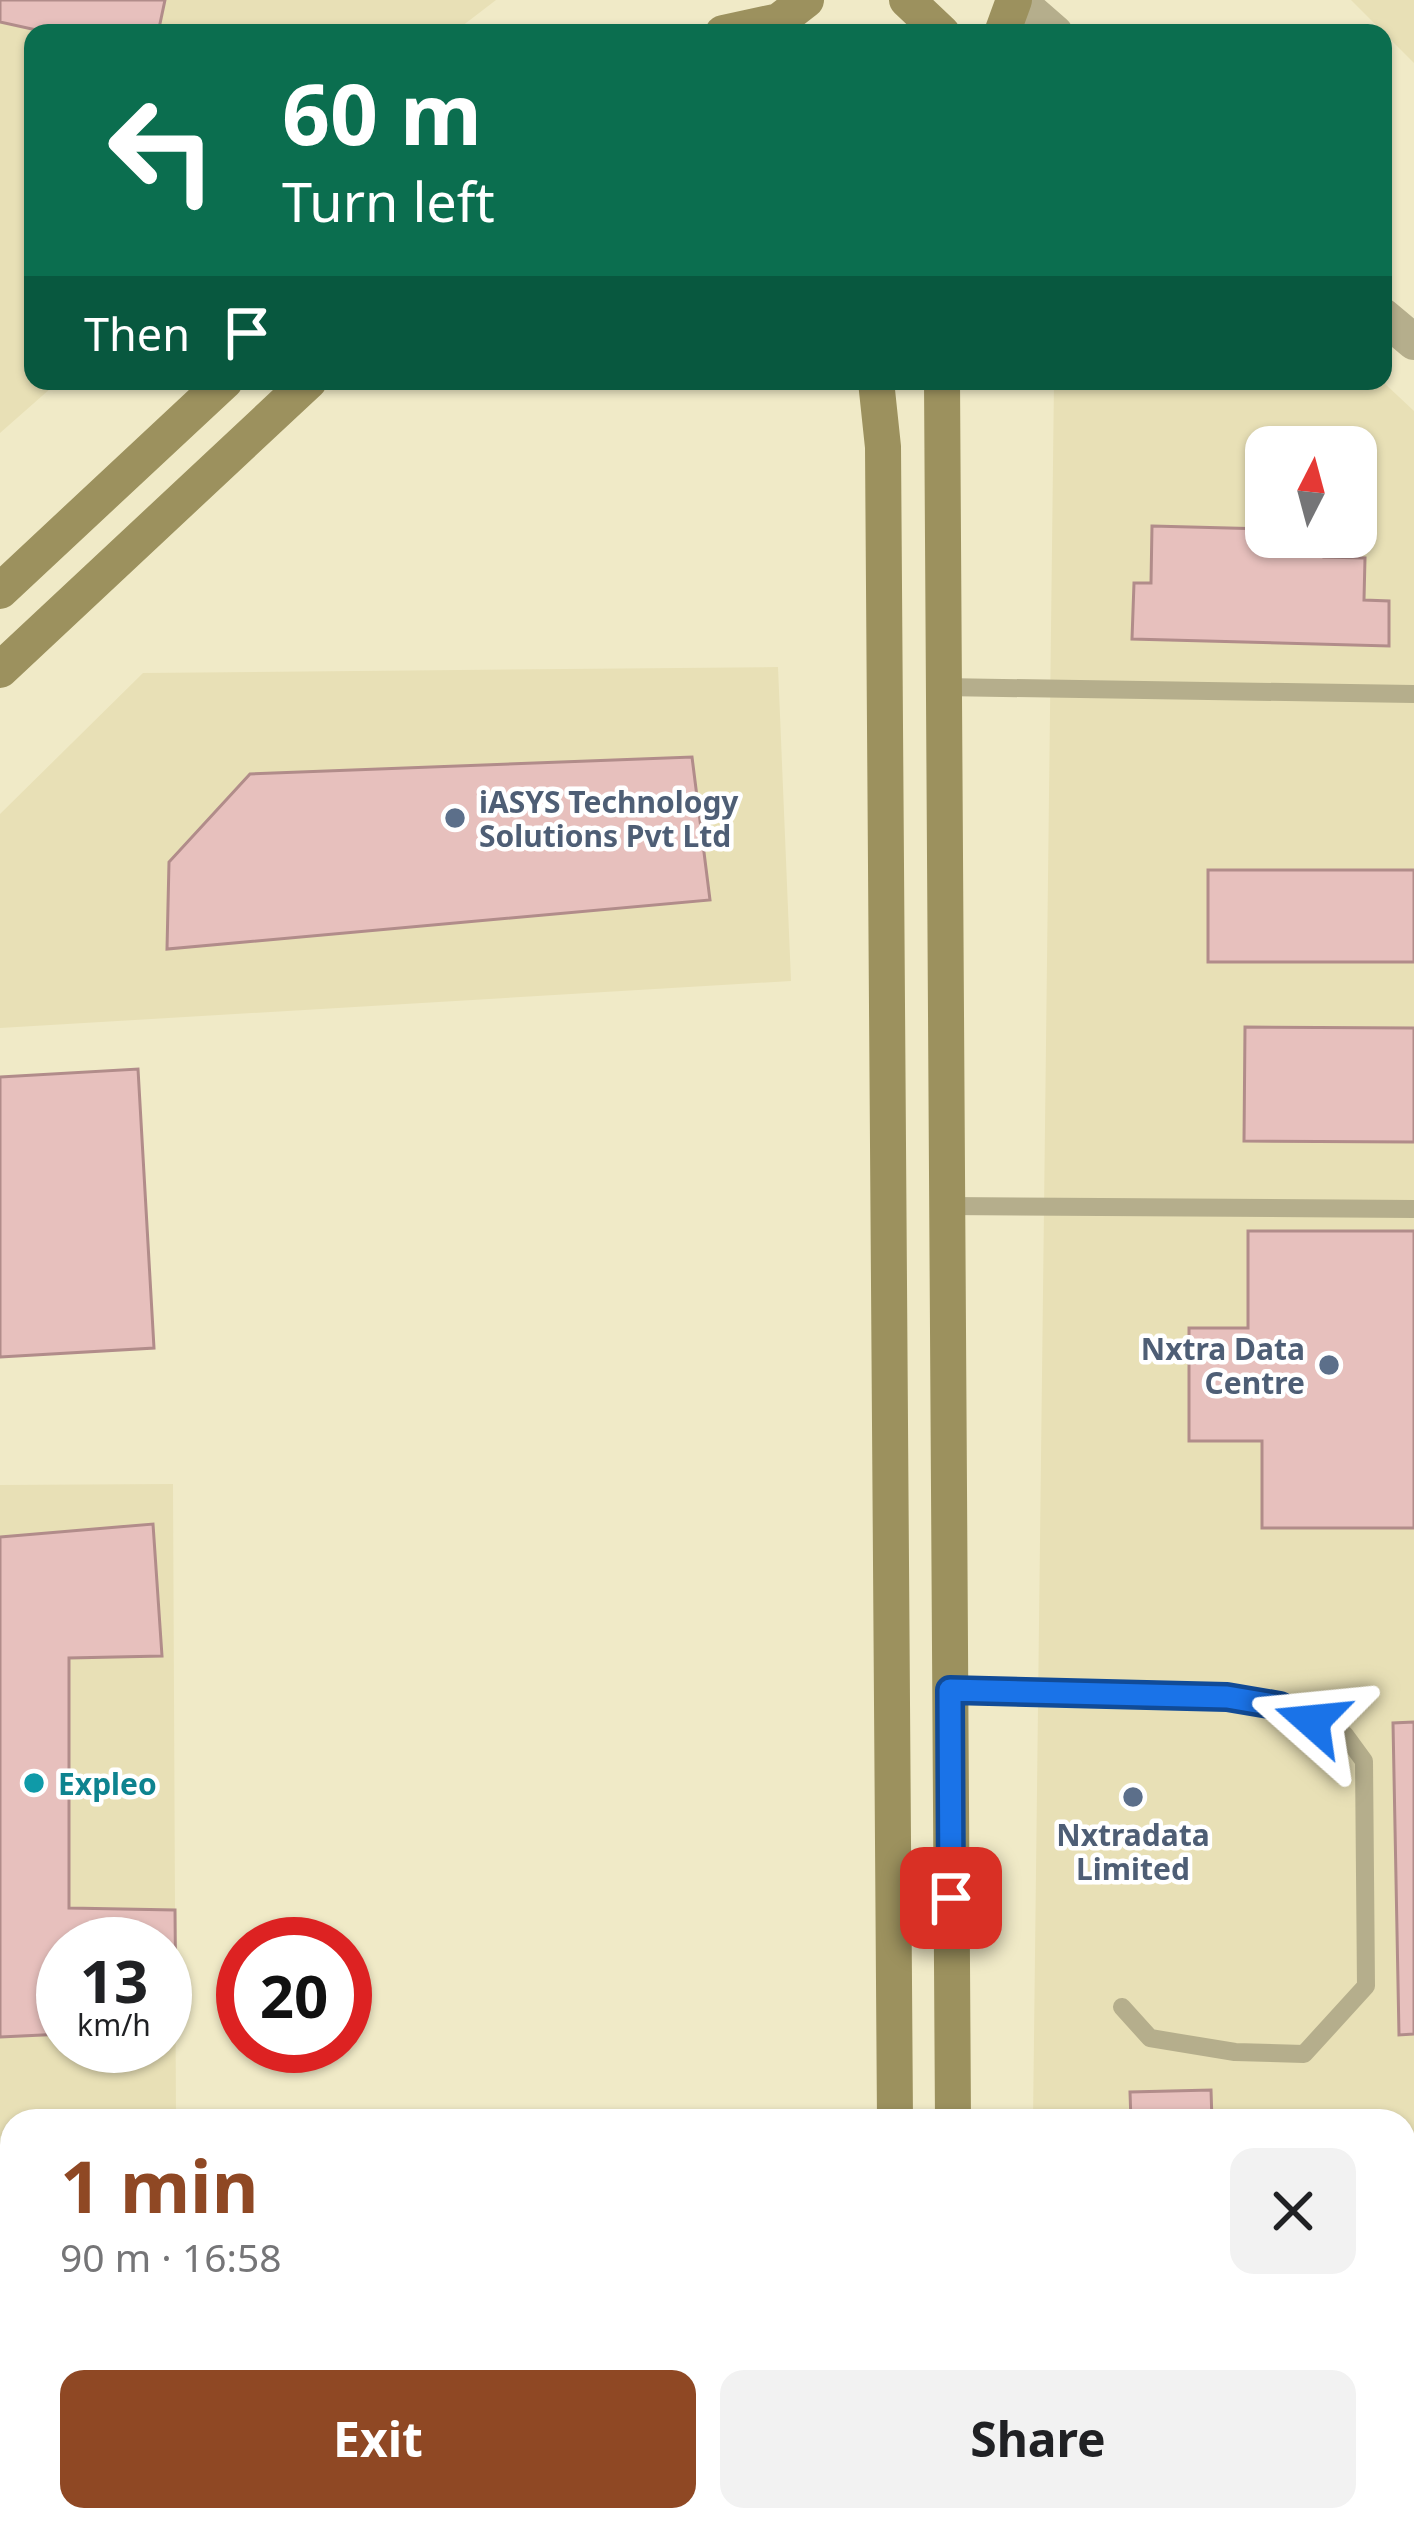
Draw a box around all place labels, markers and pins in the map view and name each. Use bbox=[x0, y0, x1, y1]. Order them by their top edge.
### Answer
place label: iASYS Technology Solutions Pvt Ltd bbox=[479, 781, 739, 856]
marker: iASYS Technology Solutions Pvt Ltd bbox=[442, 805, 468, 831]
place label: Nxtra Data Centre bbox=[1141, 1328, 1305, 1403]
marker: Nxtra Data Centre bbox=[1316, 1352, 1342, 1378]
place label: Expleo bbox=[58, 1763, 157, 1804]
marker: Expleo bbox=[21, 1770, 47, 1796]
marker: Nxtradata Limited bbox=[1120, 1784, 1146, 1810]
place label: Nxtradata Limited bbox=[1056, 1814, 1210, 1889]
pin bbox=[900, 1847, 1002, 1949]

